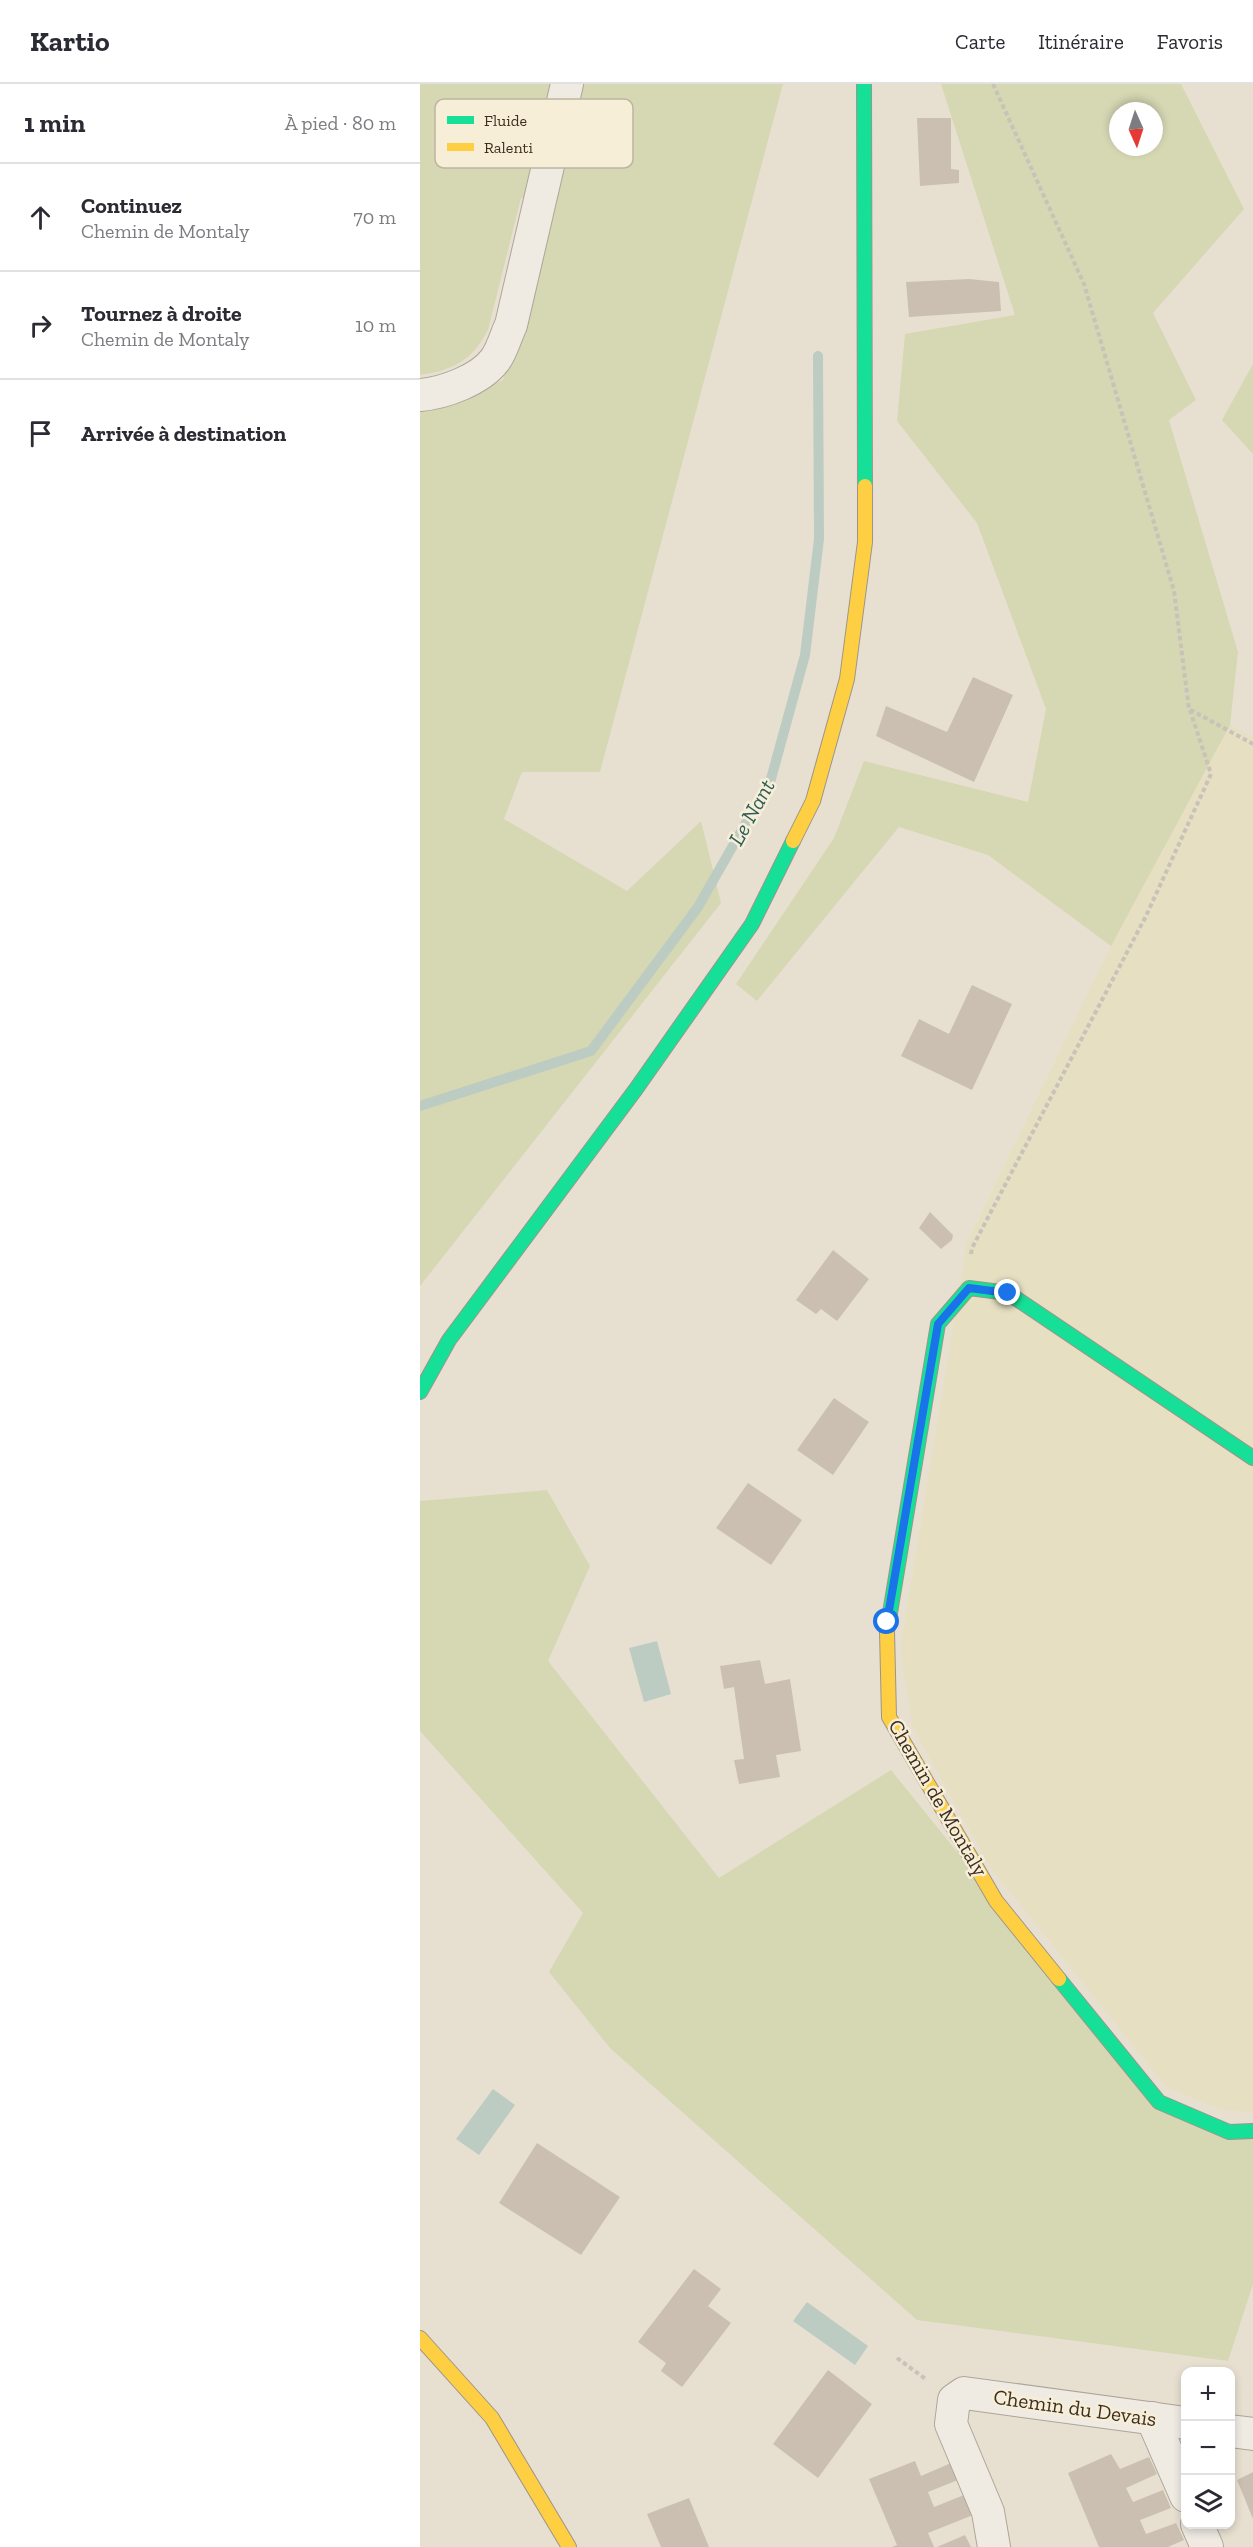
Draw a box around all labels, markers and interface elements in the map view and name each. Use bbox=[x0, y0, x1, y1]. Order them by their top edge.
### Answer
text: Kartio bbox=[30, 25, 110, 58]
text: Carte bbox=[955, 29, 1005, 54]
text: Itinéraire bbox=[1038, 29, 1124, 54]
text: Favoris bbox=[1157, 29, 1223, 54]
legend bbox=[435, 99, 633, 168]
north arrow bbox=[1109, 102, 1163, 156]
text: 1 min bbox=[24, 107, 85, 139]
text: À pied · 80 m bbox=[285, 111, 396, 135]
text: Fluide bbox=[484, 111, 527, 130]
text: Ralenti bbox=[484, 138, 533, 157]
text: Continuez bbox=[81, 192, 182, 219]
icon: ahead bbox=[24, 201, 57, 234]
text: 70 m bbox=[353, 205, 396, 229]
text: Chemin de Montaly bbox=[81, 219, 250, 243]
text: Tournez à droite bbox=[81, 300, 242, 327]
icon: right bbox=[24, 309, 57, 342]
text: 10 m bbox=[355, 313, 396, 337]
text: Chemin de Montaly bbox=[81, 327, 250, 351]
icon: arrive bbox=[24, 417, 57, 450]
text: Arrivée à destination bbox=[81, 420, 286, 447]
water label: Le Nant bbox=[722, 774, 781, 850]
route end bbox=[994, 1279, 1020, 1305]
route start bbox=[873, 1608, 899, 1634]
street label: Chemin de Montaly bbox=[883, 1715, 994, 1881]
map controls bbox=[1181, 2367, 1235, 2529]
button: + bbox=[1181, 2367, 1235, 2421]
street label: Chemin du Devais bbox=[992, 2384, 1158, 2431]
button: − bbox=[1181, 2421, 1235, 2475]
button: layers bbox=[1181, 2475, 1235, 2529]

